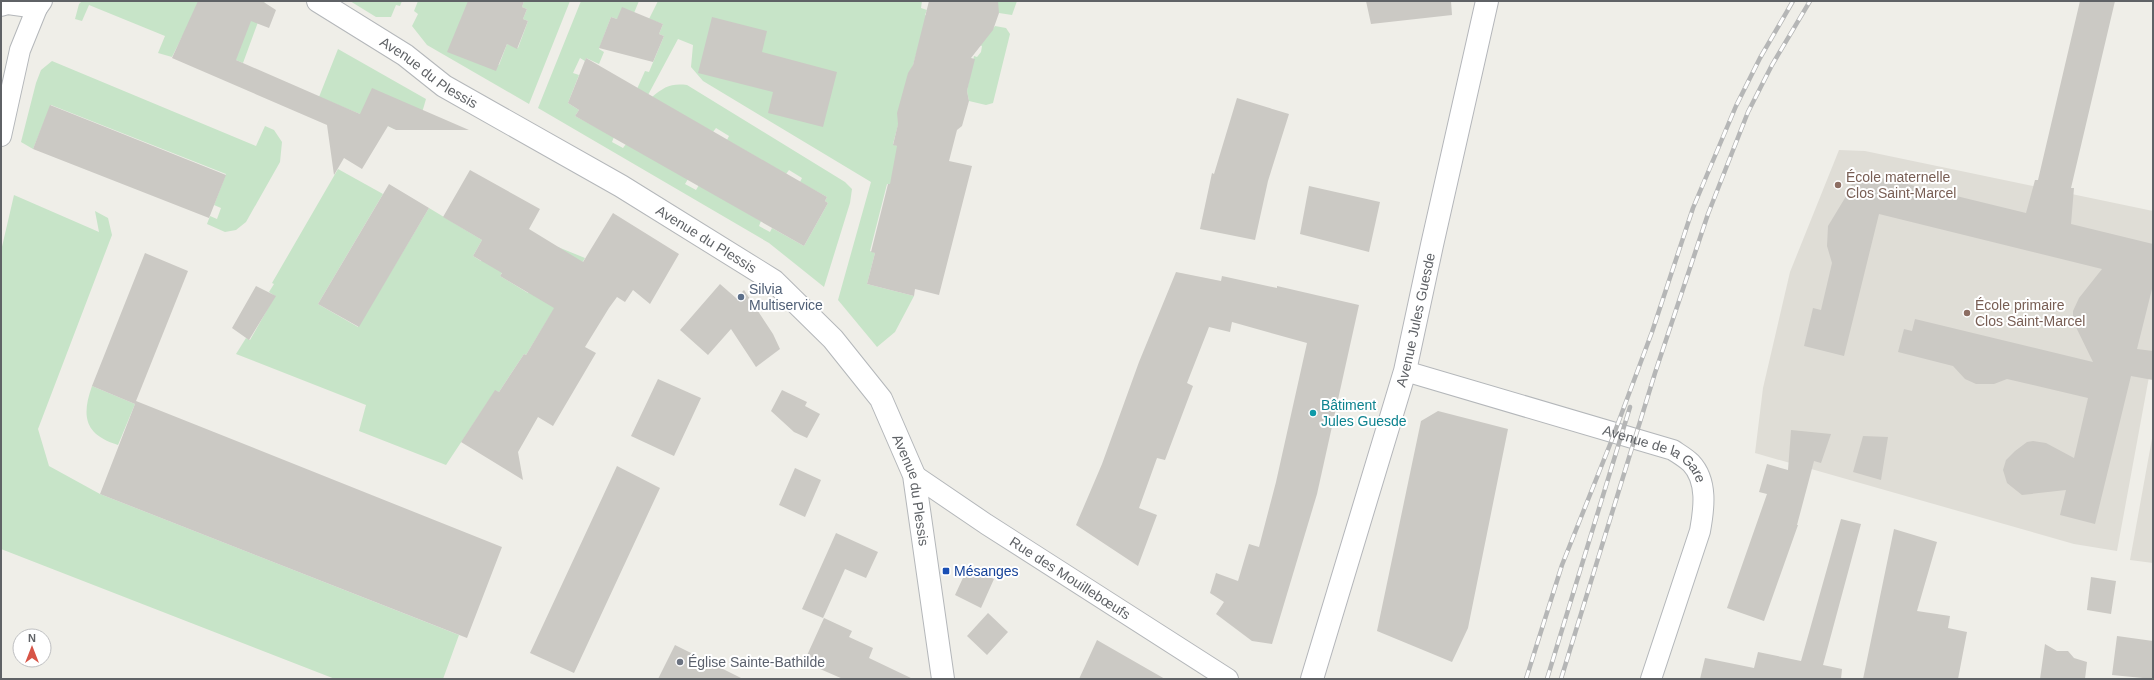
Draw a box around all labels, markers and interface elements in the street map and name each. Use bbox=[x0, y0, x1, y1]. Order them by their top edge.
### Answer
street label: Avenue du Plessis bbox=[377, 33, 480, 111]
place label: École maternelle Clos Saint-Marcel bbox=[1846, 169, 1956, 201]
marker: École maternelle Clos Saint-Marcel bbox=[1833, 180, 1843, 190]
street label: Avenue du Plessis bbox=[653, 202, 759, 276]
street label: Avenue Jules Guesde bbox=[1393, 251, 1438, 389]
place label: Silvia Multiservice bbox=[749, 281, 823, 313]
marker: Silvia Multiservice bbox=[736, 292, 746, 302]
place label: École primaire Clos Saint-Marcel bbox=[1975, 297, 2085, 329]
marker: École primaire Clos Saint-Marcel bbox=[1962, 308, 1972, 318]
place label: Bâtiment Jules Guesde bbox=[1321, 397, 1407, 429]
marker: Bâtiment Jules Guesde bbox=[1308, 408, 1318, 418]
street label: Avenue de la Gare bbox=[1601, 422, 1709, 485]
street label: Avenue du Plessis bbox=[889, 432, 932, 547]
street label: Rue des Mouillebœufs bbox=[1007, 533, 1133, 622]
place label: Mésanges bbox=[954, 563, 1019, 579]
marker: Mésanges bbox=[941, 566, 951, 576]
north arrow bbox=[12, 628, 52, 668]
text: N bbox=[28, 632, 36, 644]
place label: Église Sainte-Bathilde bbox=[688, 654, 825, 670]
marker: Église Sainte-Bathilde bbox=[675, 657, 685, 667]

